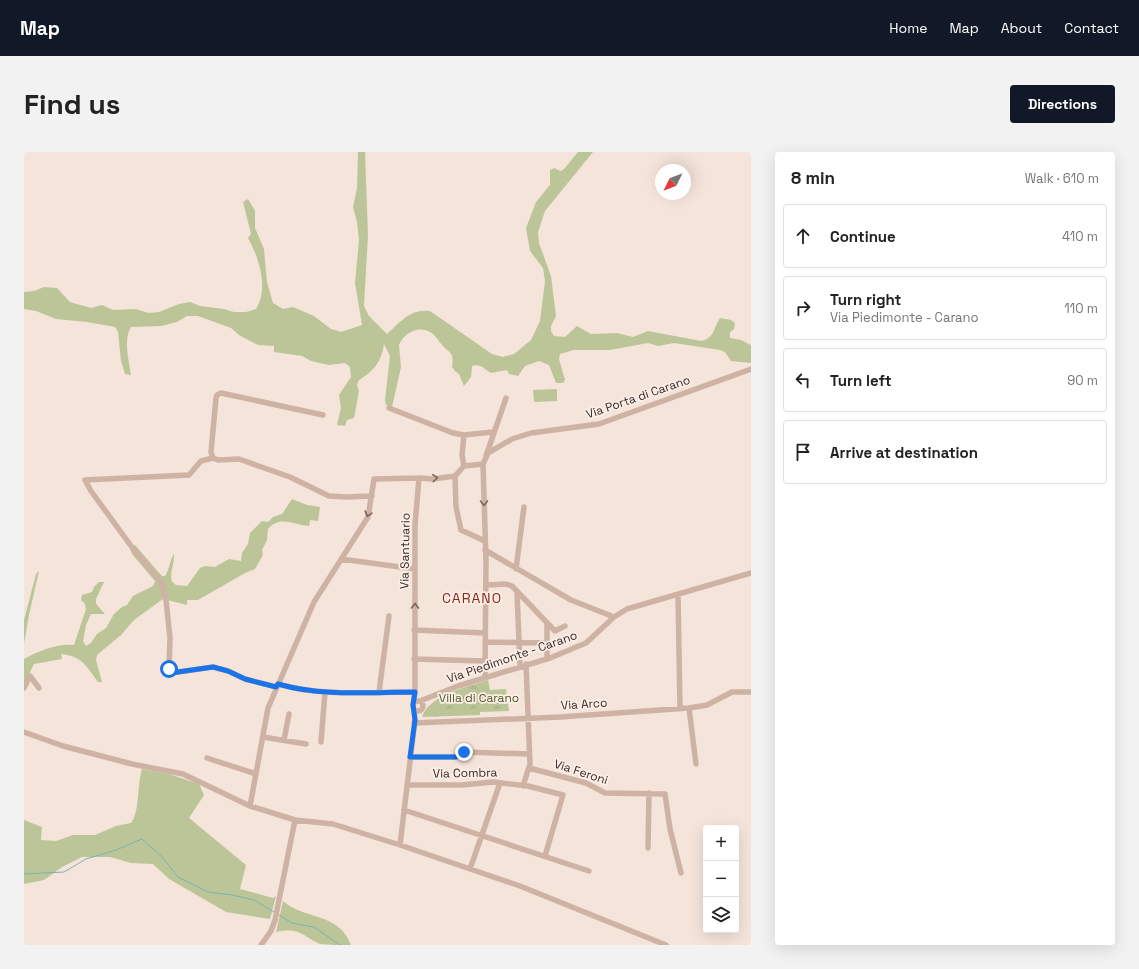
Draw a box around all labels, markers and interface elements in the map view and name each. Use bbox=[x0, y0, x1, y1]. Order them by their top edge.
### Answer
text: Map bbox=[20, 16, 60, 41]
text: Home bbox=[889, 19, 927, 37]
text: Map bbox=[949, 19, 979, 37]
text: About bbox=[1001, 19, 1042, 37]
text: Contact bbox=[1064, 19, 1119, 37]
button: Directions bbox=[1010, 85, 1115, 123]
text: Find us bbox=[24, 86, 121, 122]
north arrow bbox=[655, 164, 691, 200]
text: 8 min bbox=[791, 167, 835, 189]
text: Walk · 610 m bbox=[1025, 170, 1099, 187]
icon: ahead bbox=[792, 225, 814, 247]
text: Continue bbox=[830, 227, 896, 246]
text: 410 m bbox=[1062, 228, 1098, 245]
text: Turn right bbox=[830, 290, 901, 309]
icon: right bbox=[792, 297, 814, 319]
text: 110 m bbox=[1064, 300, 1098, 317]
text: Via Piedimonte - Carano bbox=[830, 309, 979, 326]
icon: left bbox=[792, 369, 814, 391]
text: Turn left bbox=[830, 371, 892, 390]
street label: Via Porta di Carano bbox=[584, 372, 692, 422]
text: 90 m bbox=[1067, 372, 1098, 389]
icon: arrive bbox=[792, 441, 814, 463]
text: Arrive at destination bbox=[830, 443, 978, 462]
one-way arrow bbox=[432, 474, 438, 483]
one-way arrow bbox=[480, 500, 488, 506]
one-way arrow bbox=[364, 510, 373, 517]
street label: Via Santuario bbox=[396, 513, 414, 589]
district label: CARANO bbox=[442, 589, 502, 607]
one-way arrow bbox=[410, 603, 419, 609]
street label: Via Piedimonte - Carano bbox=[445, 627, 579, 687]
route start bbox=[160, 660, 178, 678]
park label: Villa di Carano bbox=[439, 690, 519, 706]
street label: Via Arco bbox=[560, 694, 608, 714]
route end bbox=[455, 743, 473, 761]
street label: Via Feroni bbox=[552, 756, 610, 788]
street label: Via Combra bbox=[432, 764, 498, 782]
map controls bbox=[703, 825, 739, 933]
button: + bbox=[703, 825, 739, 861]
button: − bbox=[703, 861, 739, 897]
button: layers bbox=[703, 897, 739, 933]

